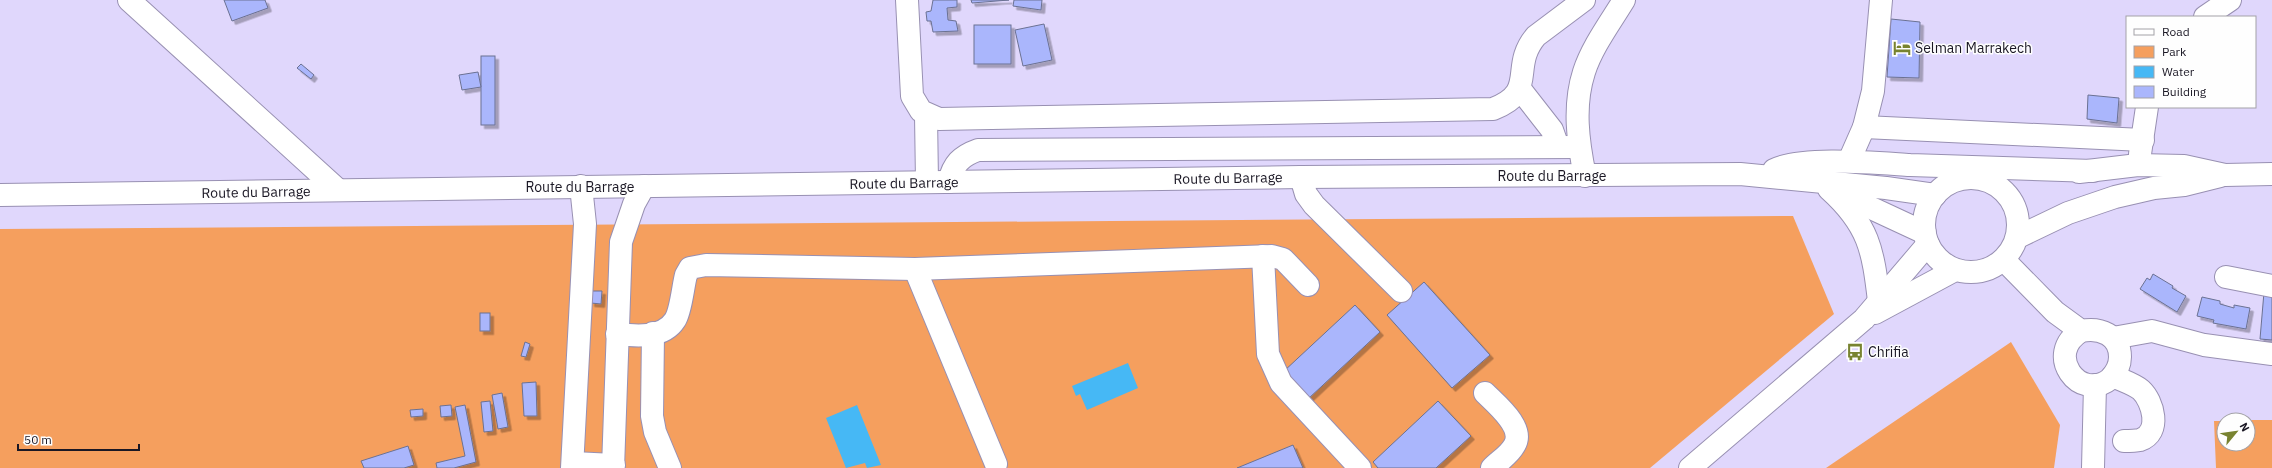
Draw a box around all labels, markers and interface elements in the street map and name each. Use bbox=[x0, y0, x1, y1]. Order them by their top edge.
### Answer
legend bbox=[2126, 16, 2256, 108]
text: Road bbox=[2162, 24, 2190, 39]
hotel icon: Selman Marrakech bbox=[1892, 38, 1912, 58]
place label: Selman Marrakech bbox=[1915, 39, 2032, 57]
text: Park bbox=[2162, 44, 2187, 59]
text: Water bbox=[2162, 64, 2195, 79]
text: Building bbox=[2162, 84, 2207, 99]
street label: Route du Barrage bbox=[1497, 167, 1607, 185]
street label: Route du Barrage bbox=[1173, 168, 1283, 188]
street label: Route du Barrage bbox=[849, 173, 959, 193]
street label: Route du Barrage bbox=[525, 178, 635, 196]
street label: Route du Barrage bbox=[201, 182, 311, 202]
bus stop icon: Chrifia bbox=[1845, 342, 1865, 362]
place label: Chrifia bbox=[1868, 343, 1909, 361]
north arrow bbox=[2216, 412, 2256, 452]
text: N bbox=[2237, 420, 2253, 434]
scale bar bbox=[18, 426, 139, 452]
text: 50 m bbox=[24, 432, 52, 447]

